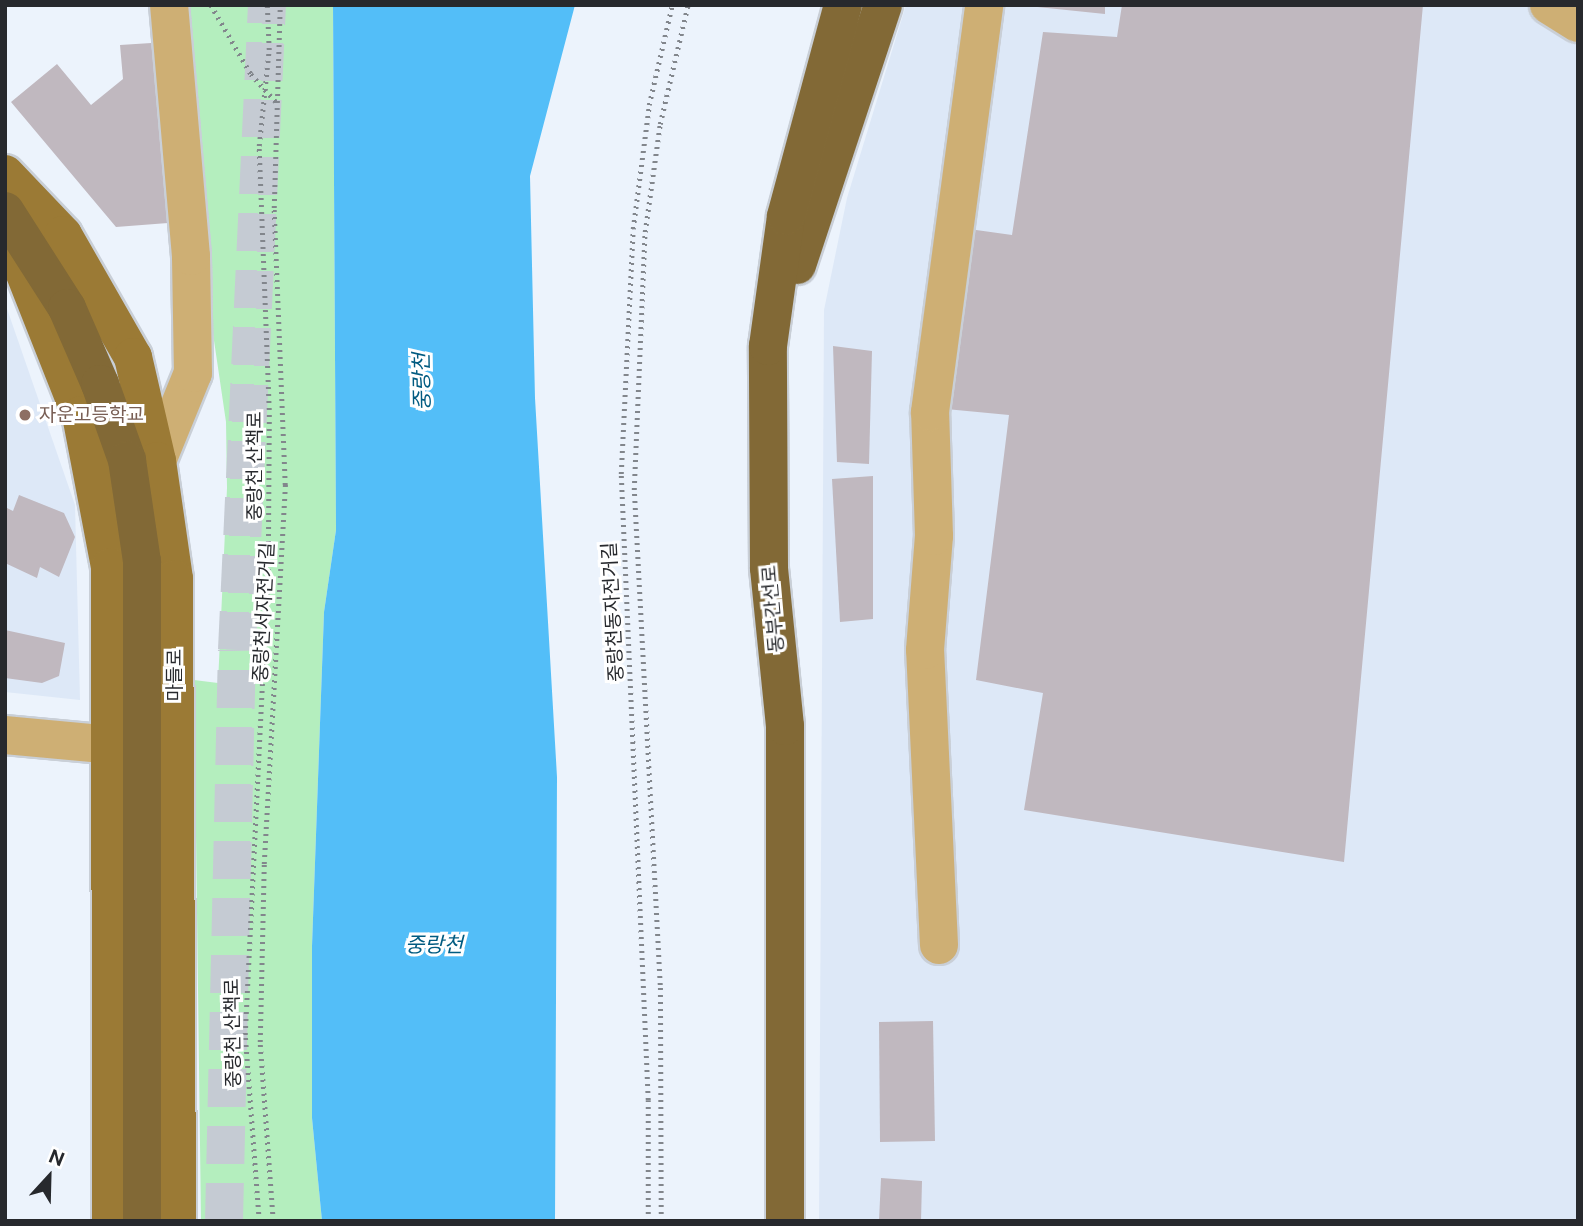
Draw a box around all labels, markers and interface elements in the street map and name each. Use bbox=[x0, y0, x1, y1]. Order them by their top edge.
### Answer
water label: 중랑천 bbox=[409, 353, 435, 411]
place label: 자운고등학교 bbox=[39, 404, 144, 426]
marker: 자운고등학교 bbox=[17, 407, 33, 423]
street label: 중랑천 산책로 bbox=[244, 411, 266, 521]
street label: 중랑천서자전거길 bbox=[249, 542, 279, 682]
street label: 중랑천동자전거길 bbox=[598, 542, 628, 682]
street label: 동부간선로 bbox=[758, 564, 788, 654]
street label: 마들로 bbox=[164, 649, 186, 701]
water label: 중랑천 bbox=[405, 932, 463, 958]
street label: 중랑천 산책로 bbox=[221, 978, 245, 1088]
north arrow bbox=[14, 1142, 84, 1212]
text: N bbox=[46, 1145, 68, 1171]

